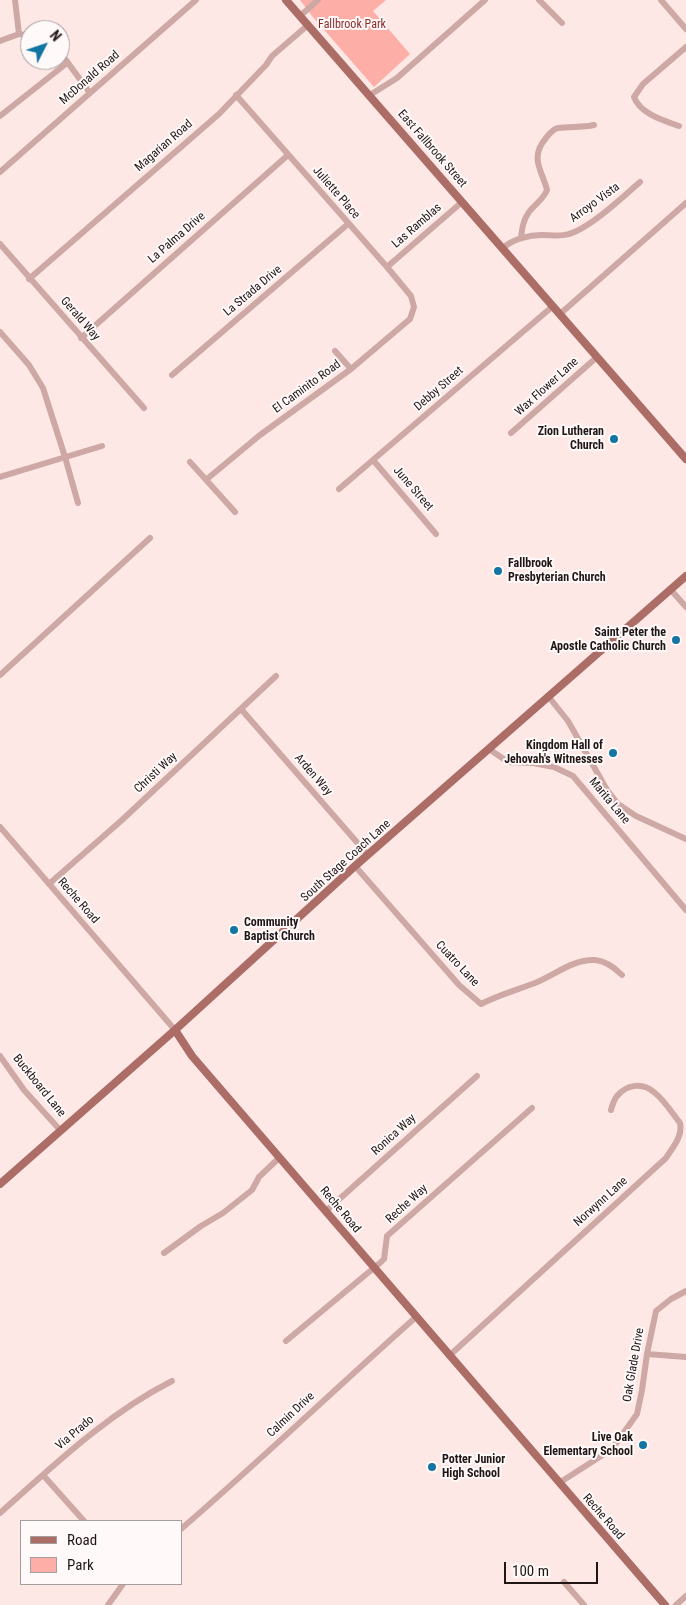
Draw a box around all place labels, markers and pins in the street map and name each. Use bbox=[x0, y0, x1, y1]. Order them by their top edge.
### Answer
place label: Zion Lutheran Church bbox=[538, 425, 604, 453]
marker: Zion Lutheran Church bbox=[608, 433, 620, 445]
place label: Fallbrook Presbyterian Church bbox=[508, 557, 606, 585]
marker: Fallbrook Presbyterian Church bbox=[492, 565, 504, 577]
place label: Saint Peter the Apostle Catholic Church bbox=[550, 626, 666, 654]
marker: Saint Peter the Apostle Catholic Church bbox=[670, 634, 682, 646]
place label: Kingdom Hall of Jehovah's Witnesses bbox=[504, 739, 603, 767]
marker: Kingdom Hall of Jehovah's Witnesses bbox=[607, 747, 619, 759]
place label: Community Baptist Church bbox=[244, 916, 315, 944]
marker: Community Baptist Church bbox=[228, 924, 240, 936]
place label: Live Oak Elementary School bbox=[543, 1431, 633, 1459]
marker: Live Oak Elementary School bbox=[637, 1439, 649, 1451]
place label: Potter Junior High School bbox=[442, 1453, 505, 1481]
marker: Potter Junior High School bbox=[426, 1461, 438, 1473]

